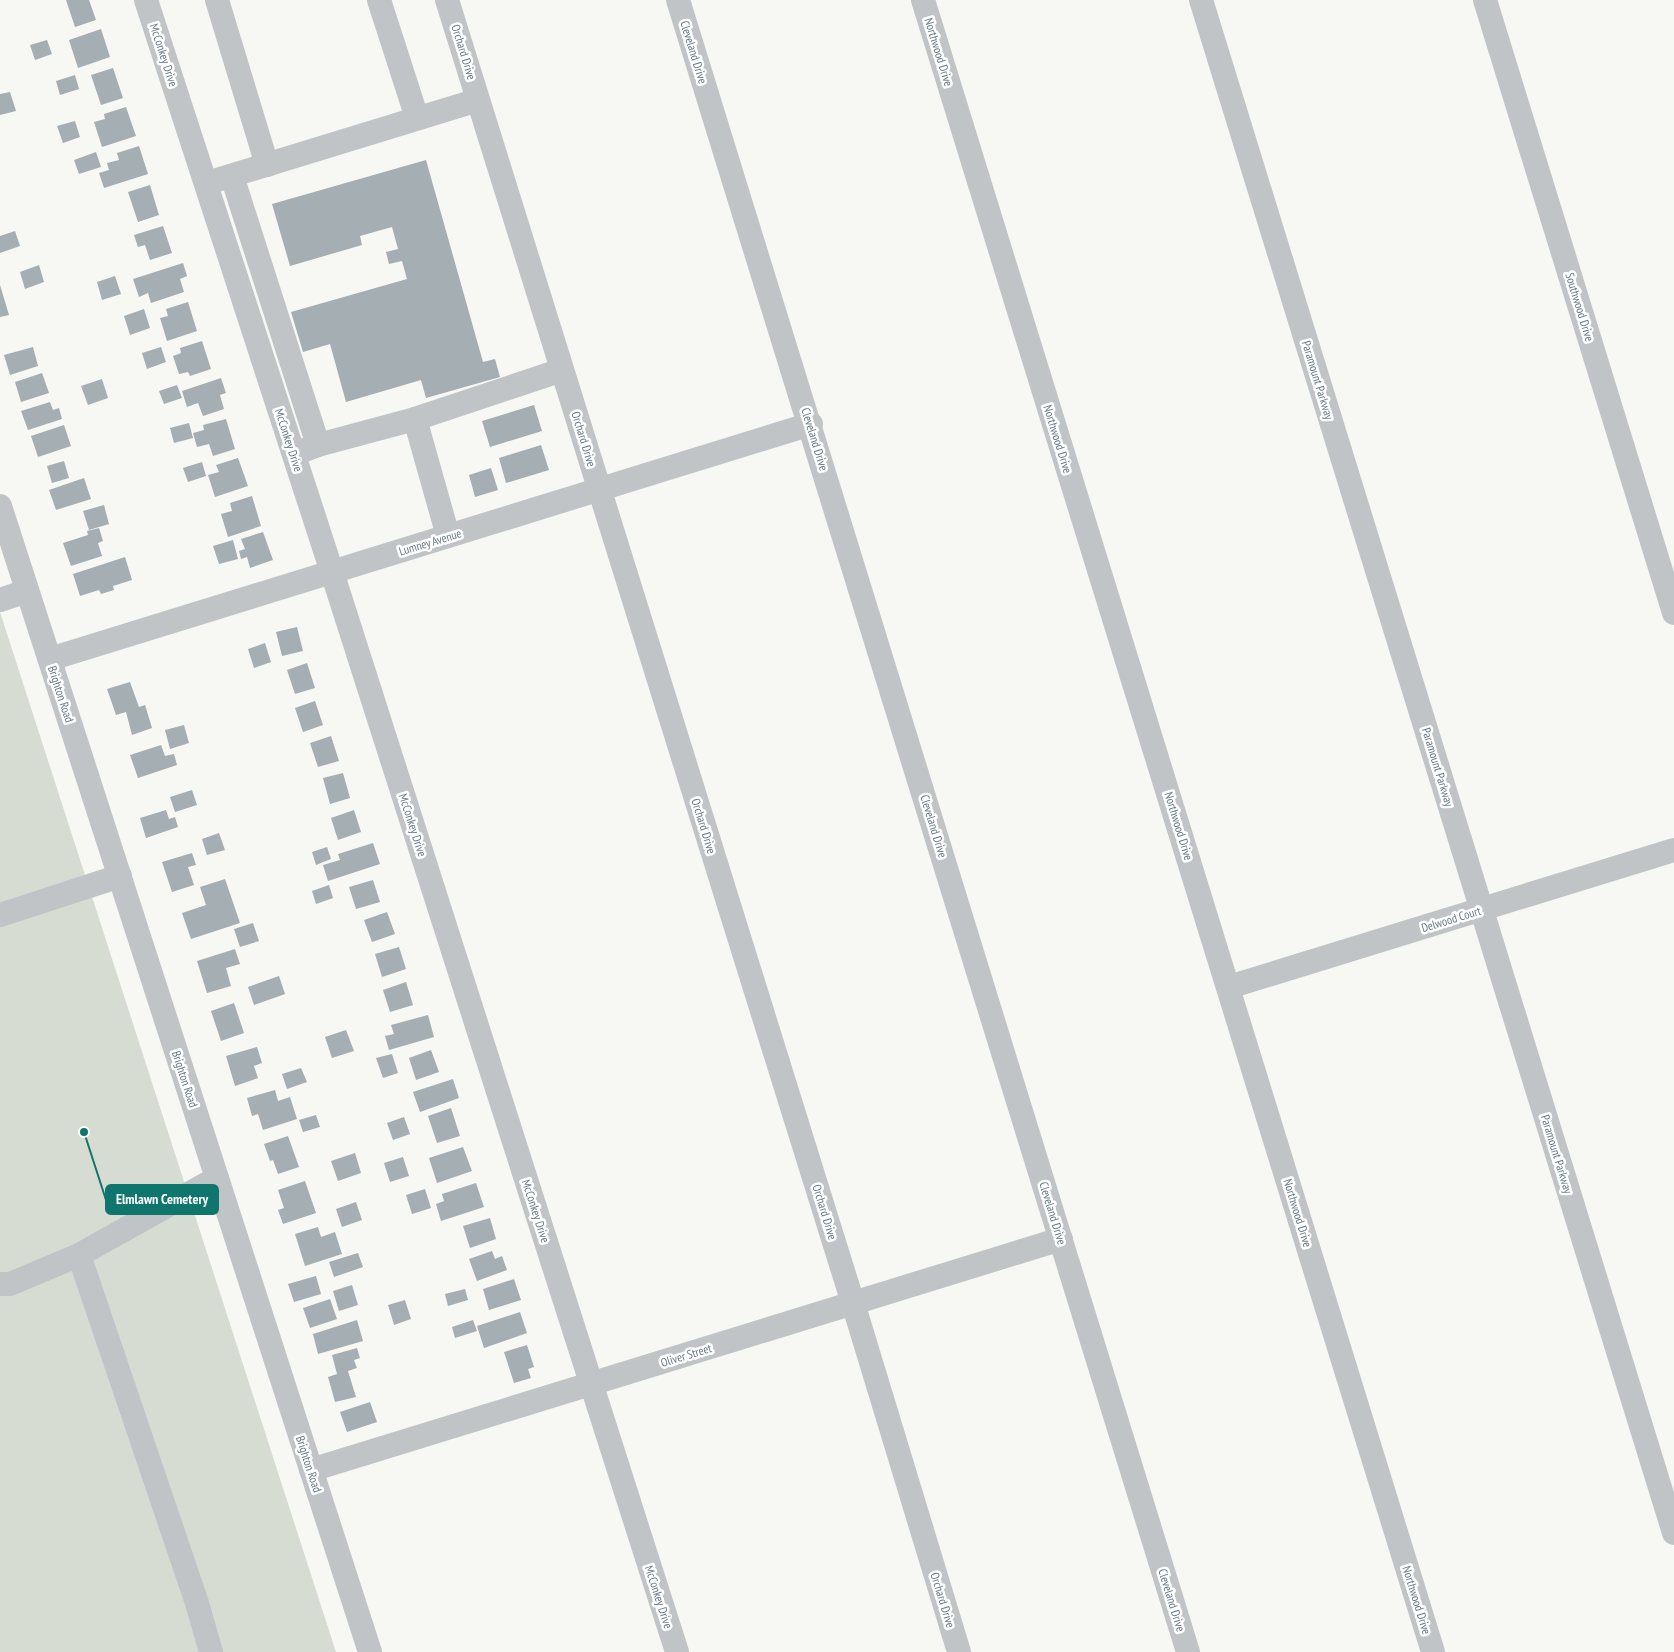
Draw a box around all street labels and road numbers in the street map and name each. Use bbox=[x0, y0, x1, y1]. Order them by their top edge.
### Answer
street label: Northwood Drive bbox=[921, 16, 957, 88]
street label: Cleveland Drive bbox=[677, 19, 711, 85]
street label: McConkey Drive bbox=[147, 22, 181, 88]
street label: Orchard Drive bbox=[448, 23, 480, 82]
street label: Southwood Drive bbox=[1562, 271, 1598, 343]
street label: Paramount Parkway bbox=[1299, 339, 1337, 422]
street label: Northwood Drive bbox=[1040, 403, 1076, 475]
street label: Cleveland Drive bbox=[798, 406, 832, 472]
street label: McConkey Drive bbox=[272, 407, 306, 473]
street label: Orchard Drive bbox=[568, 410, 600, 469]
street label: Lumney Avenue bbox=[397, 525, 463, 559]
street label: Brighton Road bbox=[45, 664, 77, 724]
street label: Paramount Parkway bbox=[1419, 726, 1457, 809]
street label: Northwood Drive bbox=[1161, 790, 1197, 862]
street label: McConkey Drive bbox=[396, 792, 430, 858]
street label: Cleveland Drive bbox=[917, 793, 951, 859]
street label: Orchard Drive bbox=[688, 797, 720, 856]
street label: Delwood Court bbox=[1419, 903, 1483, 935]
street label: Brighton Road bbox=[169, 1049, 201, 1109]
street label: Paramount Parkway bbox=[1538, 1113, 1576, 1196]
street label: Northwood Drive bbox=[1280, 1177, 1316, 1249]
street label: McConkey Drive bbox=[519, 1178, 553, 1244]
street label: Cleveland Drive bbox=[1036, 1180, 1070, 1246]
street label: Orchard Drive bbox=[809, 1183, 841, 1242]
street label: Oliver Street bbox=[659, 1340, 714, 1370]
street label: Brighton Road bbox=[293, 1434, 325, 1494]
street label: McConkey Drive bbox=[642, 1564, 676, 1630]
street label: Northwood Drive bbox=[1399, 1564, 1435, 1636]
street label: Cleveland Drive bbox=[1155, 1567, 1189, 1633]
street label: Orchard Drive bbox=[927, 1571, 959, 1630]

